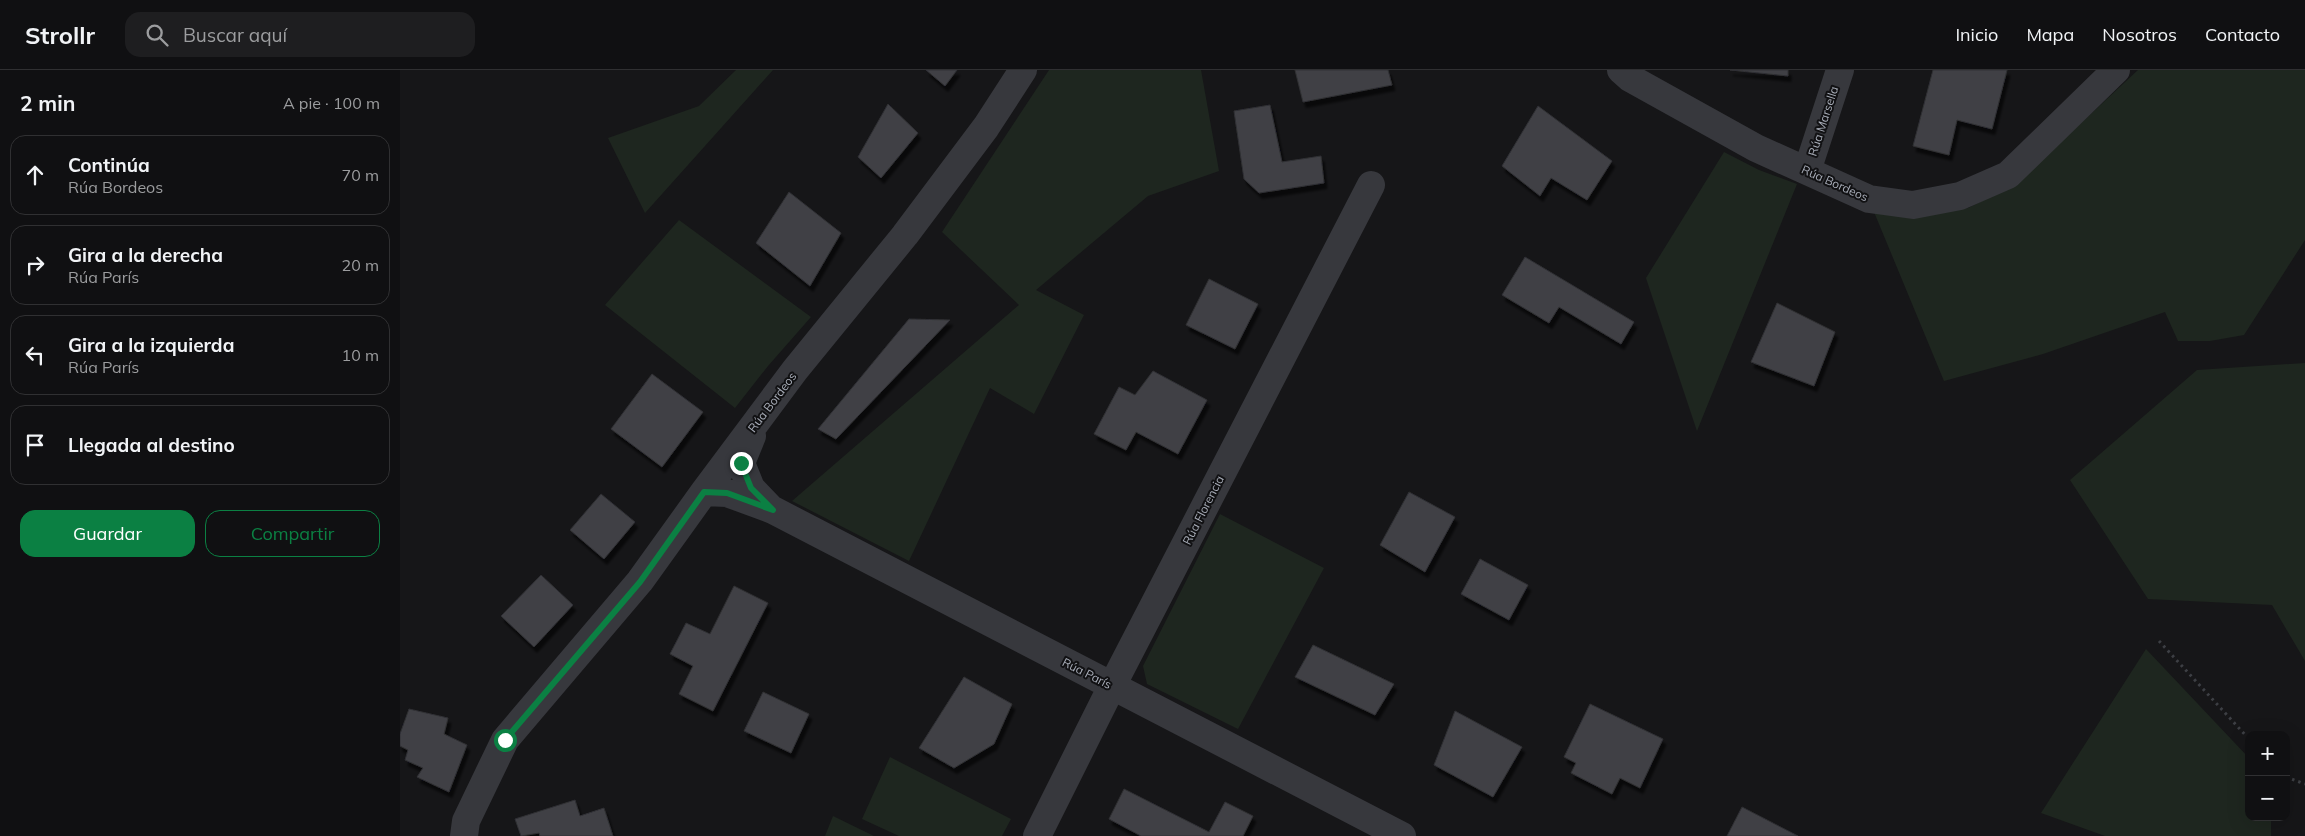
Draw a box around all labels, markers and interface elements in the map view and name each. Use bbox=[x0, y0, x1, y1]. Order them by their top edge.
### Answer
search box bbox=[125, 12, 475, 57]
text: Strollr bbox=[25, 20, 95, 50]
icon: search bbox=[143, 21, 171, 49]
text: Buscar aquí bbox=[183, 23, 287, 47]
text: Inicio bbox=[1955, 23, 1998, 46]
text: Mapa bbox=[2026, 23, 2074, 46]
text: Nosotros bbox=[2102, 23, 2177, 46]
text: Contacto bbox=[2205, 23, 2280, 46]
street label: Rúa Marsella bbox=[1805, 84, 1841, 158]
text: 2 min bbox=[20, 90, 75, 116]
text: A pie · 100 m bbox=[283, 93, 380, 113]
text: Continúa bbox=[68, 153, 150, 177]
icon: ahead bbox=[21, 161, 49, 189]
street label: Rúa Bordeos bbox=[1799, 162, 1871, 204]
text: 70 m bbox=[342, 165, 379, 185]
text: Rúa Bordeos bbox=[68, 177, 163, 197]
text: Gira a la derecha bbox=[68, 243, 223, 267]
icon: right bbox=[21, 251, 49, 279]
text: 20 m bbox=[342, 255, 379, 275]
text: Rúa París bbox=[68, 267, 139, 287]
text: Gira a la izquierda bbox=[68, 333, 234, 357]
icon: left bbox=[21, 341, 49, 369]
text: 10 m bbox=[342, 345, 379, 365]
text: Rúa París bbox=[68, 357, 139, 377]
street label: Rúa Bordeos bbox=[745, 369, 799, 435]
icon: arrive bbox=[21, 431, 49, 459]
text: Llegada al destino bbox=[68, 433, 235, 457]
route end bbox=[730, 452, 753, 475]
street label: Rúa Florencia bbox=[1179, 473, 1227, 547]
button: Guardar bbox=[20, 510, 195, 557]
button: Compartir bbox=[205, 510, 380, 557]
street label: Rúa París bbox=[1060, 654, 1114, 692]
route start bbox=[494, 729, 517, 752]
map controls bbox=[2245, 731, 2290, 821]
button: + bbox=[2245, 731, 2290, 776]
button: − bbox=[2245, 776, 2290, 821]

